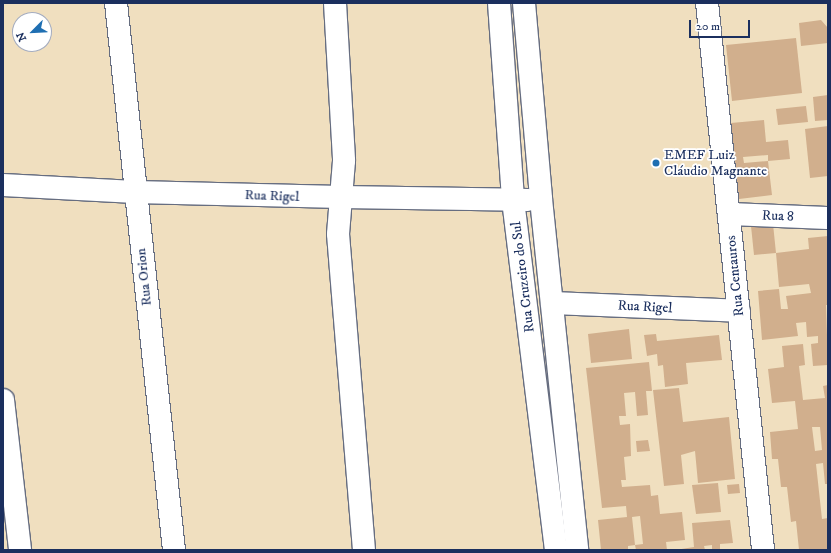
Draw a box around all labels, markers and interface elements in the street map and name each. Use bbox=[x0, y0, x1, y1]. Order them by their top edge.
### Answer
north arrow bbox=[12, 12, 52, 52]
scale bar bbox=[691, 12, 752, 38]
text: 20 m bbox=[696, 19, 720, 34]
text: N bbox=[14, 30, 30, 43]
place label: EMEF Luiz Cláudio Magnante bbox=[664, 147, 767, 180]
marker: EMEF Luiz Cláudio Magnante bbox=[651, 158, 661, 168]
street label: Rua Rigel bbox=[244, 187, 300, 205]
street label: Rua 8 bbox=[762, 207, 794, 225]
street label: Rua Cruzeiro do Sul bbox=[508, 220, 538, 334]
street label: Rua Centauros bbox=[722, 235, 748, 317]
street label: Rua Orion bbox=[133, 247, 155, 307]
street label: Rua Rigel bbox=[617, 297, 673, 317]

